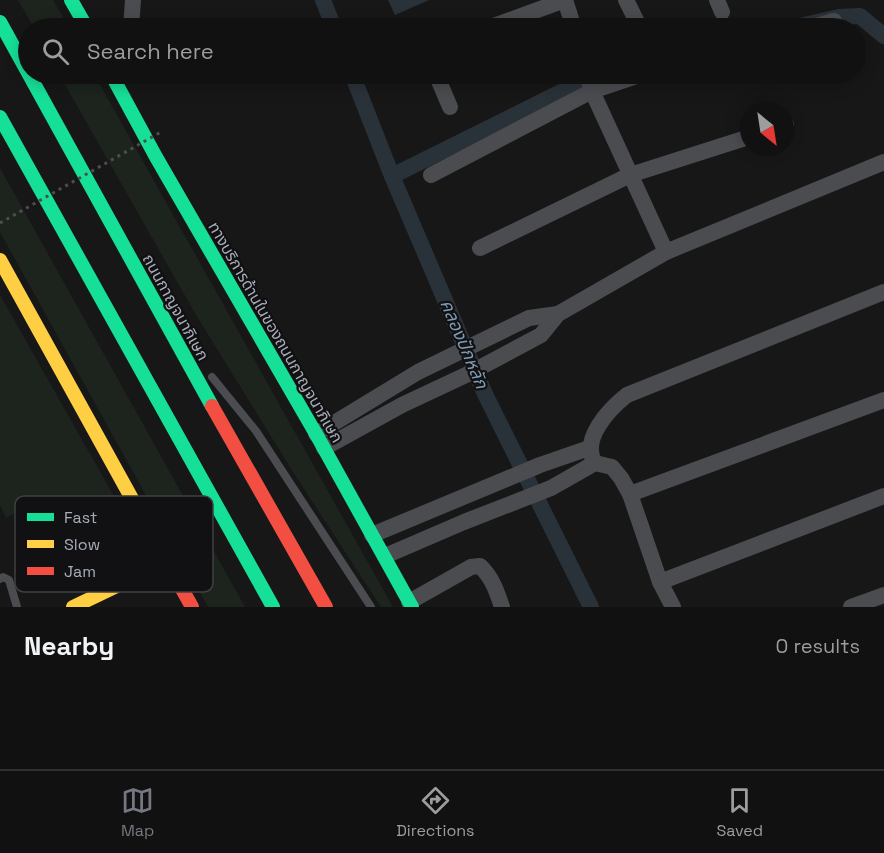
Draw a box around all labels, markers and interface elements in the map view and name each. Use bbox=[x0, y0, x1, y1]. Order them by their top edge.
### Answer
search box bbox=[18, 18, 866, 84]
icon: search bbox=[39, 35, 72, 68]
text: Search here bbox=[87, 37, 214, 65]
north arrow bbox=[740, 102, 794, 156]
street label: ทางบริการด้านในของถนนกาญจนาภิเษก bbox=[203, 218, 348, 447]
street label: ถนนกาญจนาภิเษก bbox=[138, 250, 214, 364]
water label: คลองปักหลัก bbox=[435, 296, 494, 393]
legend bbox=[15, 496, 213, 592]
text: Fast bbox=[64, 507, 97, 528]
text: Slow bbox=[64, 534, 100, 555]
text: Jam bbox=[64, 561, 96, 582]
text: Nearby bbox=[24, 629, 114, 663]
text: 0 results bbox=[776, 633, 860, 659]
tab: Map bbox=[121, 784, 154, 841]
tab: Directions bbox=[396, 784, 475, 841]
tab: Saved bbox=[716, 784, 763, 841]

